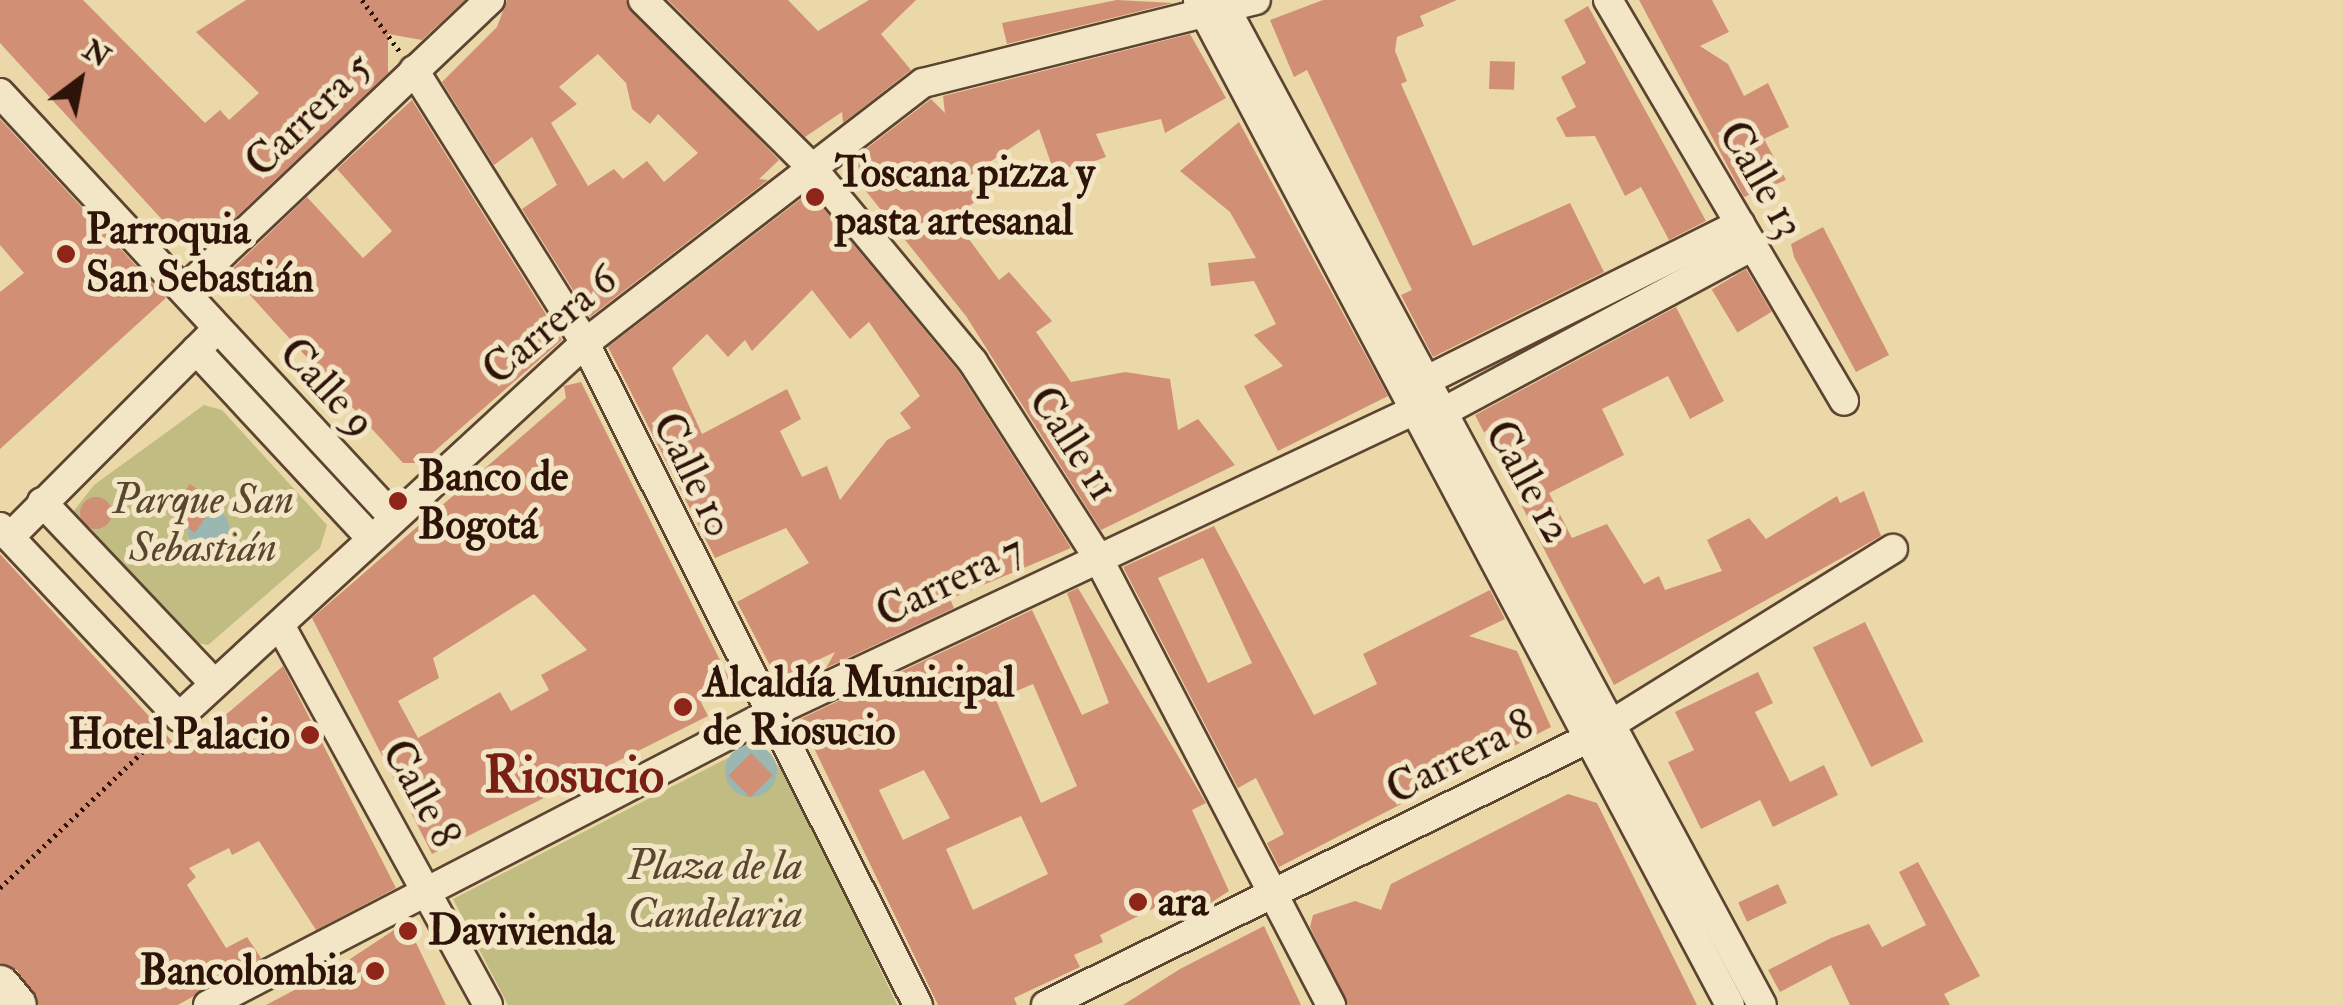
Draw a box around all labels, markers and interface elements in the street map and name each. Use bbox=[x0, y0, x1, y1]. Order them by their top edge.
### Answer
north arrow bbox=[30, 30, 130, 130]
text: N bbox=[76, 33, 116, 76]
street label: Carrera 5 bbox=[235, 42, 383, 188]
street label: Calle 13 bbox=[1707, 113, 1815, 247]
place label: Toscana pizza y pasta artesanal bbox=[835, 148, 1095, 246]
marker: Toscana pizza y pasta artesanal bbox=[804, 186, 826, 208]
place label: Parroquia San Sebastián bbox=[86, 205, 314, 304]
marker: Parroquia San Sebastián bbox=[55, 243, 77, 265]
street label: Carrera 6 bbox=[473, 254, 627, 396]
street label: Calle 9 bbox=[269, 328, 385, 448]
street label: Calle 11 bbox=[1018, 378, 1128, 510]
street label: Calle 10 bbox=[641, 405, 745, 545]
street label: Calle 12 bbox=[1474, 412, 1582, 552]
place label: Banco de Bogotá bbox=[418, 452, 568, 550]
park label: Parque San Sebastián bbox=[112, 475, 294, 574]
marker: Banco de Bogotá bbox=[387, 490, 409, 512]
street label: Carrera 7 bbox=[868, 524, 1032, 638]
place label: Alcaldía Municipal de Riosucio bbox=[703, 658, 1015, 756]
marker: Alcaldía Municipal de Riosucio bbox=[672, 696, 694, 718]
street label: Carrera 8 bbox=[1378, 699, 1542, 815]
place label: Hotel Palacio bbox=[68, 710, 290, 760]
marker: Hotel Palacio bbox=[299, 724, 321, 746]
street label: Calle 8 bbox=[371, 731, 471, 857]
district label: Riosucio bbox=[484, 745, 664, 807]
park label: Plaza de la Candelaria bbox=[627, 841, 803, 939]
place label: ara bbox=[1158, 877, 1208, 927]
marker: ara bbox=[1127, 891, 1149, 913]
place label: Davivienda bbox=[428, 906, 614, 956]
marker: Davivienda bbox=[397, 920, 419, 942]
place label: Bancolombia bbox=[140, 946, 355, 996]
marker: Bancolombia bbox=[364, 960, 386, 982]

